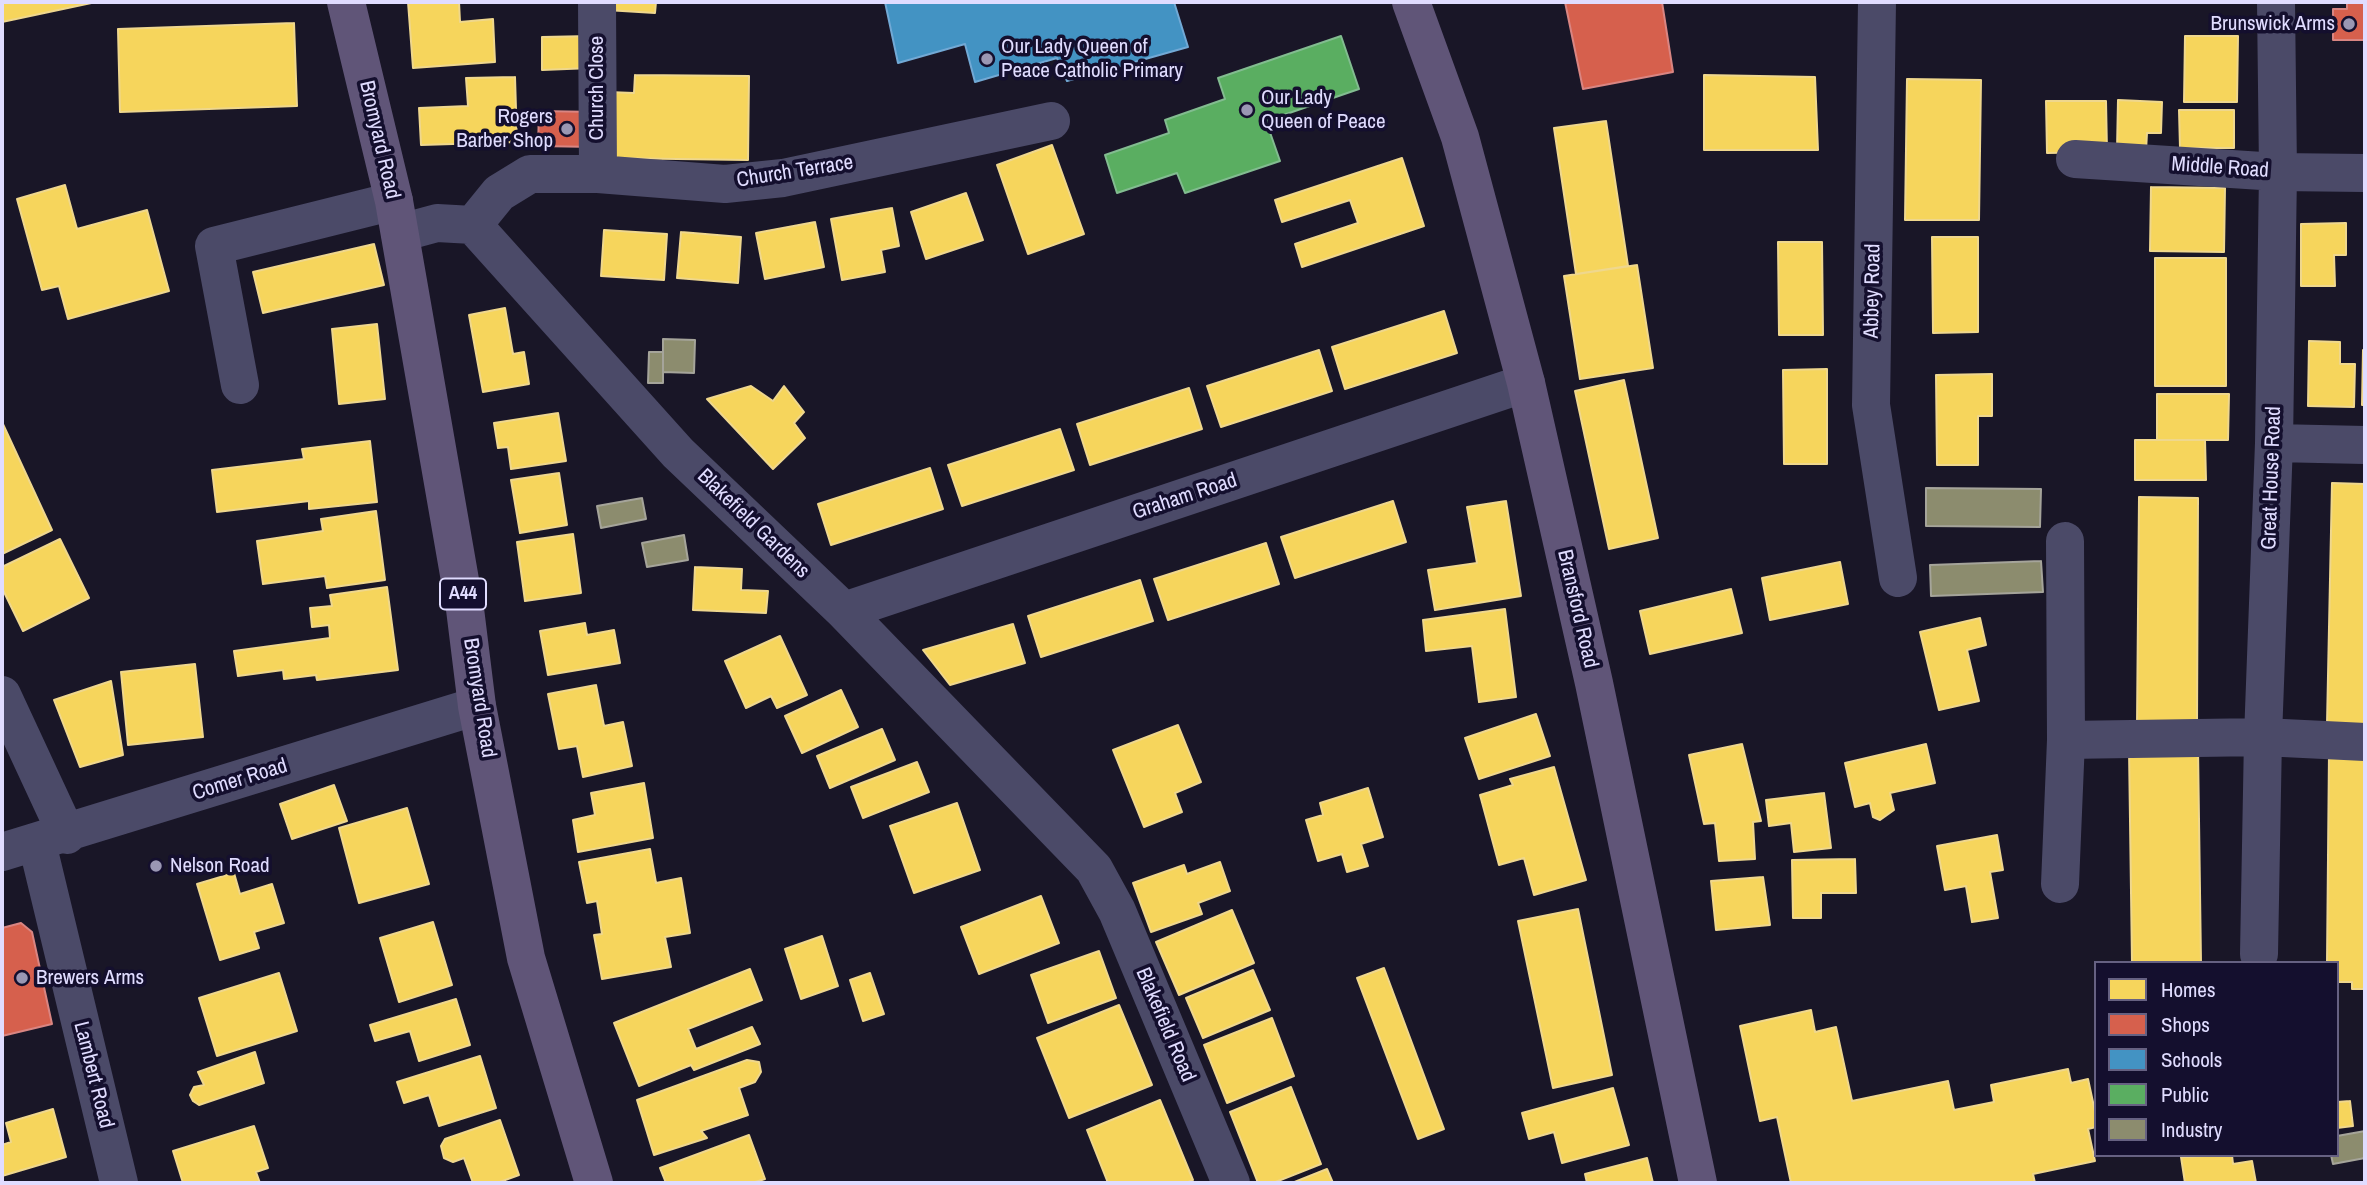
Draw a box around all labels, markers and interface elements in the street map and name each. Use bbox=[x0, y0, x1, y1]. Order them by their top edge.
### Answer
place label: Brunswick Arms bbox=[2211, 11, 2335, 37]
marker: Brunswick Arms bbox=[2341, 16, 2357, 32]
place label: Our Lady Queen of Peace Catholic Primary bbox=[1001, 34, 1183, 84]
street label: Church Close bbox=[584, 36, 610, 140]
marker: Our Lady Queen of Peace Catholic Primary bbox=[979, 51, 995, 67]
street label: Bromyard Road bbox=[353, 78, 405, 202]
place label: Our Lady Queen of Peace bbox=[1261, 85, 1385, 135]
marker: Our Lady Queen of Peace bbox=[1239, 102, 1255, 118]
place label: Rogers Barber Shop bbox=[456, 104, 553, 154]
marker: Rogers Barber Shop bbox=[559, 121, 575, 137]
street label: Church Terrace bbox=[735, 150, 855, 194]
street label: Middle Road bbox=[2170, 152, 2270, 184]
street label: Abbey Road bbox=[1860, 243, 1886, 339]
street label: Great House Road bbox=[2257, 406, 2287, 550]
street label: Blakefield Gardens bbox=[692, 464, 814, 584]
street label: Graham Road bbox=[1130, 468, 1240, 526]
street label: Bransford Road bbox=[1551, 547, 1603, 671]
road number: A44 bbox=[440, 579, 486, 610]
street label: Bromyard Road bbox=[457, 636, 501, 760]
street label: Comer Road bbox=[190, 754, 290, 806]
place label: Nelson Road bbox=[170, 853, 270, 879]
marker: Nelson Road bbox=[148, 858, 164, 874]
legend bbox=[2094, 961, 2339, 1157]
street label: Blakefield Road bbox=[1130, 964, 1200, 1086]
place label: Brewers Arms bbox=[36, 965, 144, 991]
marker: Brewers Arms bbox=[14, 970, 30, 986]
text: Homes bbox=[2161, 975, 2216, 1004]
text: Shops bbox=[2161, 1010, 2210, 1039]
street label: Lambert Road bbox=[68, 1019, 118, 1131]
text: Schools bbox=[2161, 1045, 2222, 1074]
text: Public bbox=[2161, 1080, 2209, 1109]
text: Industry bbox=[2161, 1115, 2222, 1144]

